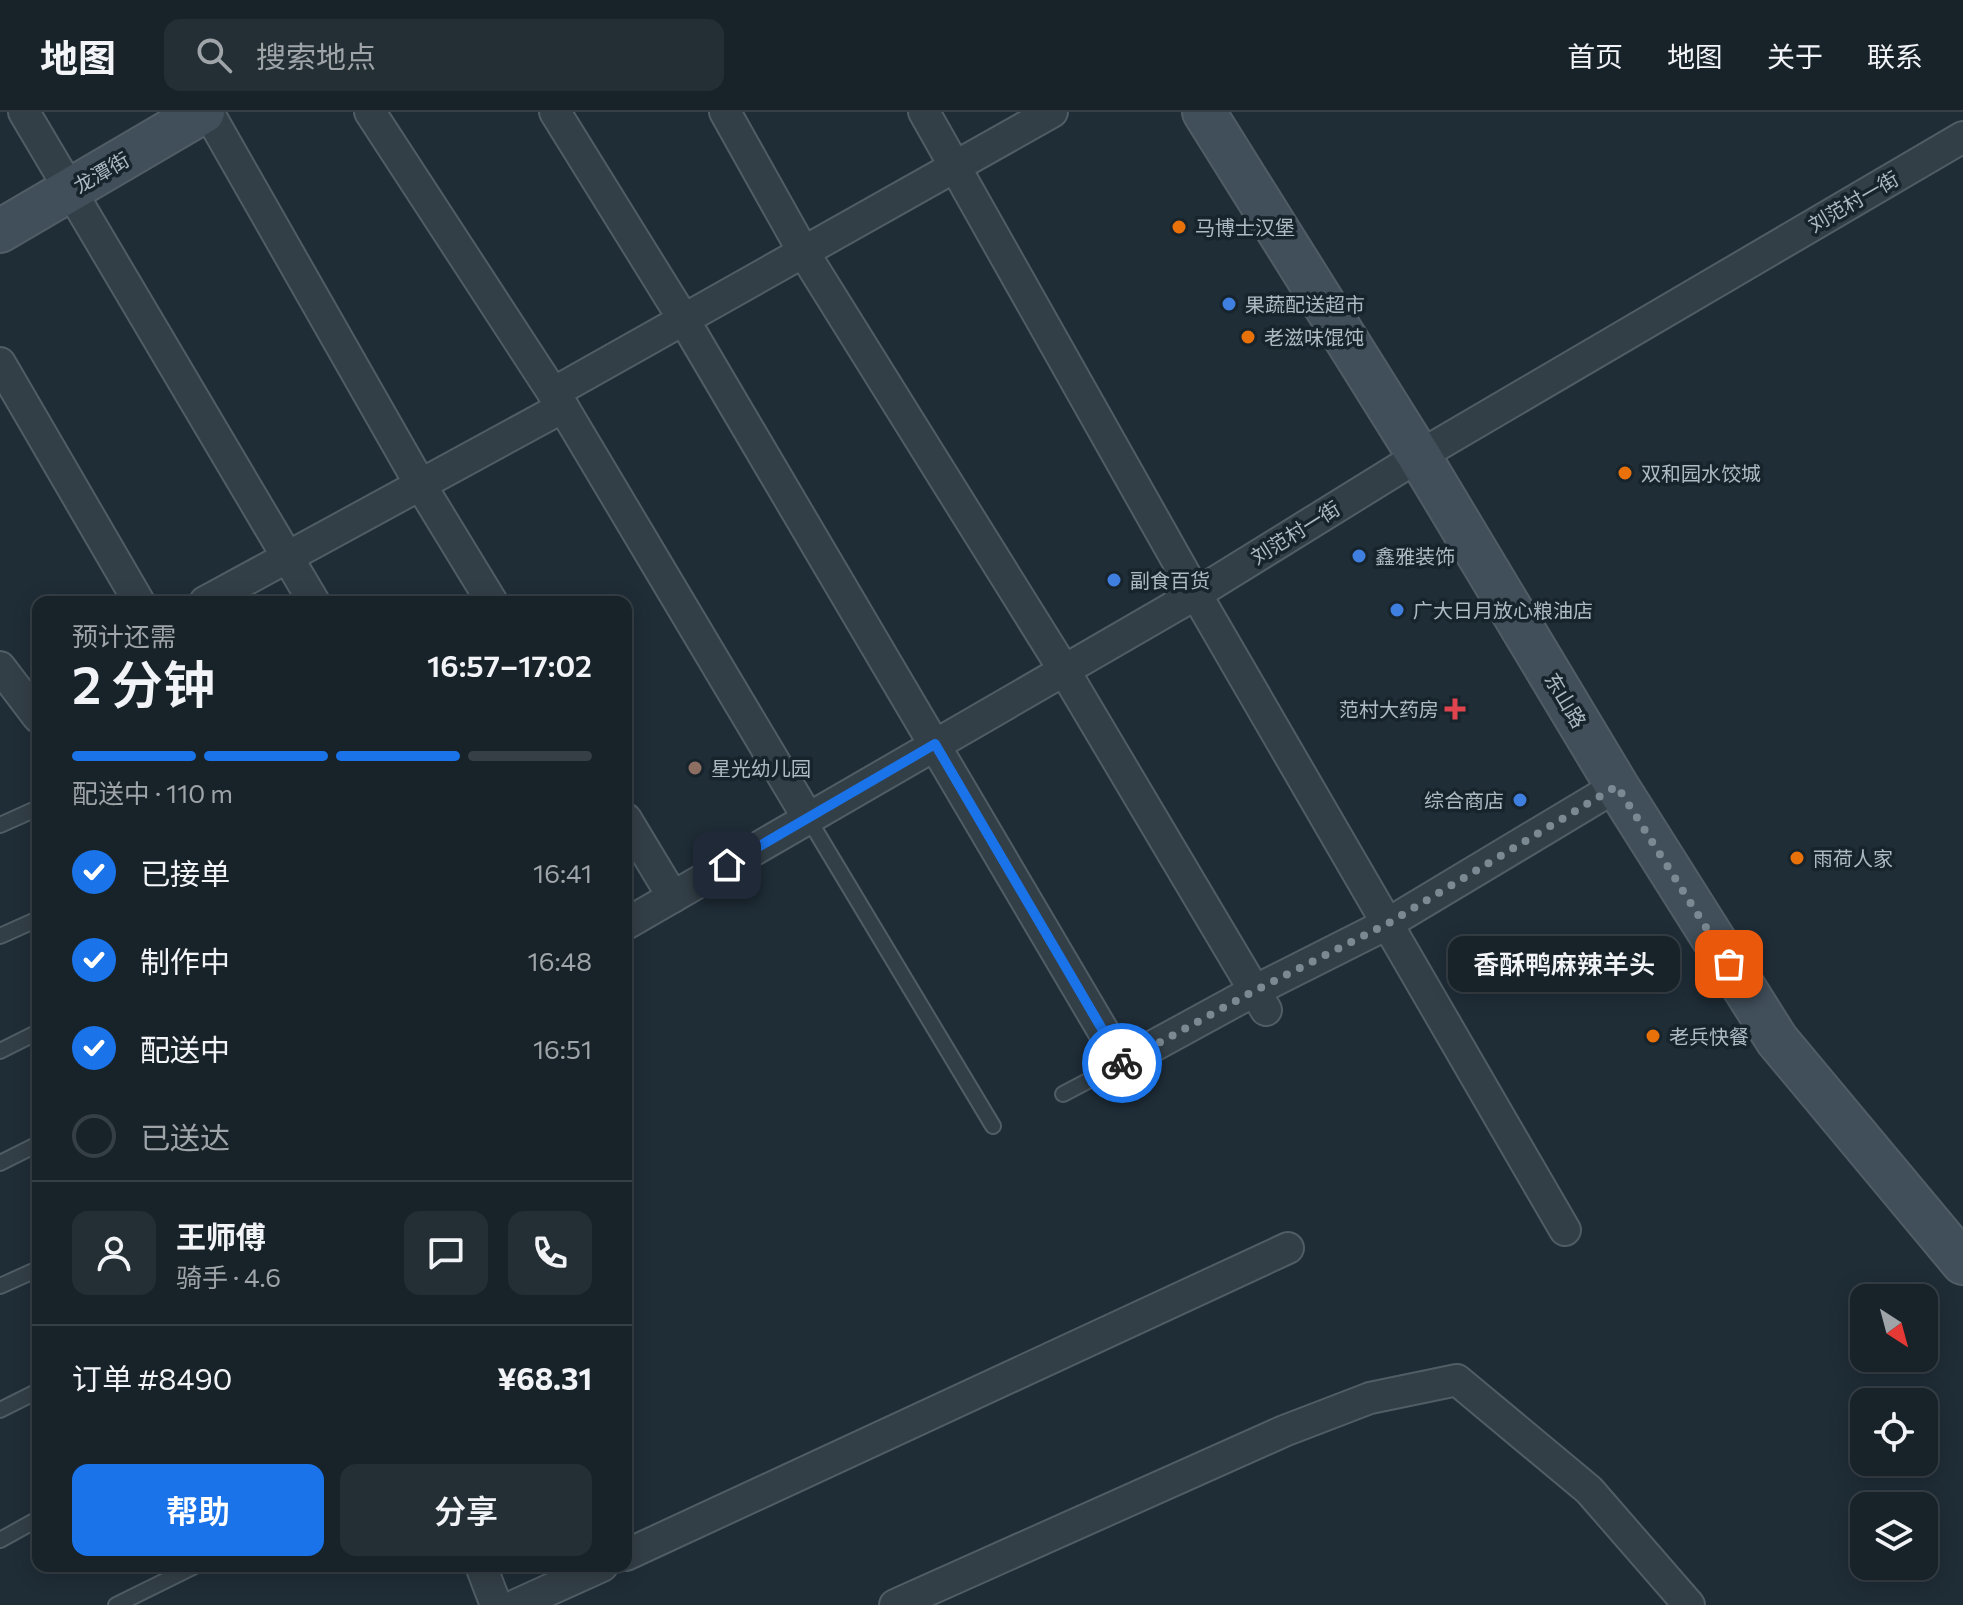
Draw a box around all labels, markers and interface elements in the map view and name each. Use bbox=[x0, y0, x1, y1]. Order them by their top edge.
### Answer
search box bbox=[164, 19, 724, 91]
text: 地图 bbox=[40, 33, 116, 80]
icon: search bbox=[192, 33, 236, 77]
text: 搜索地点 bbox=[256, 37, 376, 74]
text: 首页 bbox=[1567, 39, 1623, 73]
text: 地图 bbox=[1667, 39, 1723, 73]
text: 关于 bbox=[1767, 39, 1823, 73]
text: 联系 bbox=[1867, 39, 1923, 73]
street label: 龙潭街 bbox=[69, 147, 133, 197]
street label: 刘范村一街 bbox=[1804, 166, 1902, 236]
place label: 马博士汉堡 bbox=[1195, 215, 1295, 239]
marker: 马博士汉堡 bbox=[1170, 218, 1188, 236]
place label: 果蔬配送超市 bbox=[1245, 292, 1365, 316]
marker: 果蔬配送超市 bbox=[1220, 295, 1238, 313]
place label: 老滋味馄饨 bbox=[1264, 325, 1364, 349]
marker: 老滋味馄饨 bbox=[1239, 328, 1257, 346]
place label: 双和园水饺城 bbox=[1641, 461, 1761, 485]
marker: 双和园水饺城 bbox=[1616, 464, 1634, 482]
street label: 刘范村一街 bbox=[1246, 495, 1344, 569]
place label: 鑫雅装饰 bbox=[1375, 544, 1455, 568]
marker: 鑫雅装饰 bbox=[1350, 547, 1368, 565]
place label: 副食百货 bbox=[1130, 568, 1210, 592]
marker: 副食百货 bbox=[1105, 571, 1123, 589]
place label: 广大日月放心粮油店 bbox=[1413, 598, 1593, 622]
marker: 广大日月放心粮油店 bbox=[1388, 601, 1406, 619]
text: 预计还需 bbox=[72, 620, 176, 651]
text: 16:57–17:02 bbox=[427, 646, 592, 683]
text: 2 分钟 bbox=[72, 651, 215, 715]
street label: 东山路 bbox=[1540, 668, 1592, 732]
place label: 范村大药房 bbox=[1339, 697, 1439, 721]
marker: 范村大药房 bbox=[1446, 700, 1464, 718]
place label: 星光幼儿园 bbox=[711, 756, 811, 780]
marker: 星光幼儿园 bbox=[686, 759, 704, 777]
text: 配送中 · 110 m bbox=[72, 777, 233, 808]
place label: 综合商店 bbox=[1424, 788, 1504, 812]
marker: 综合商店 bbox=[1511, 791, 1529, 809]
pin bbox=[693, 831, 761, 899]
icon: home bbox=[705, 843, 749, 887]
place label: 雨荷人家 bbox=[1813, 846, 1893, 870]
marker: 雨荷人家 bbox=[1788, 849, 1806, 867]
icon: check bbox=[72, 850, 116, 894]
text: 已接单 bbox=[140, 854, 230, 891]
text: 16:41 bbox=[533, 857, 592, 888]
pin bbox=[1695, 930, 1763, 998]
callout: 香酥鸭麻辣羊头 bbox=[1449, 936, 1681, 992]
icon: check bbox=[72, 938, 116, 982]
text: 制作中 bbox=[140, 942, 230, 979]
icon: bag bbox=[1707, 942, 1751, 986]
text: 16:48 bbox=[528, 945, 592, 976]
text: 香酥鸭麻辣羊头 bbox=[1473, 948, 1655, 979]
courier bbox=[1082, 1023, 1162, 1103]
place label: 老兵快餐 bbox=[1669, 1024, 1749, 1048]
icon: check bbox=[72, 1026, 116, 1070]
marker: 老兵快餐 bbox=[1644, 1027, 1662, 1045]
text: 配送中 bbox=[140, 1030, 230, 1067]
text: 16:51 bbox=[533, 1033, 592, 1064]
icon: bike bbox=[1100, 1041, 1144, 1085]
text: 已送达 bbox=[140, 1118, 230, 1155]
button: person bbox=[72, 1211, 156, 1295]
button: chat bbox=[404, 1211, 488, 1295]
button: phone bbox=[508, 1211, 592, 1295]
text: 王师傅 bbox=[176, 1217, 266, 1254]
text: 骑手 · 4.6 bbox=[176, 1261, 281, 1292]
north arrow bbox=[1850, 1284, 1938, 1372]
map controls bbox=[1850, 1284, 1938, 1580]
text: 订单 #8490 bbox=[72, 1359, 232, 1396]
text: ¥68.31 bbox=[497, 1359, 592, 1396]
button: locate bbox=[1850, 1388, 1938, 1476]
button: 帮助 bbox=[72, 1464, 324, 1556]
button: 分享 bbox=[340, 1464, 592, 1556]
button: layers bbox=[1850, 1492, 1938, 1580]

